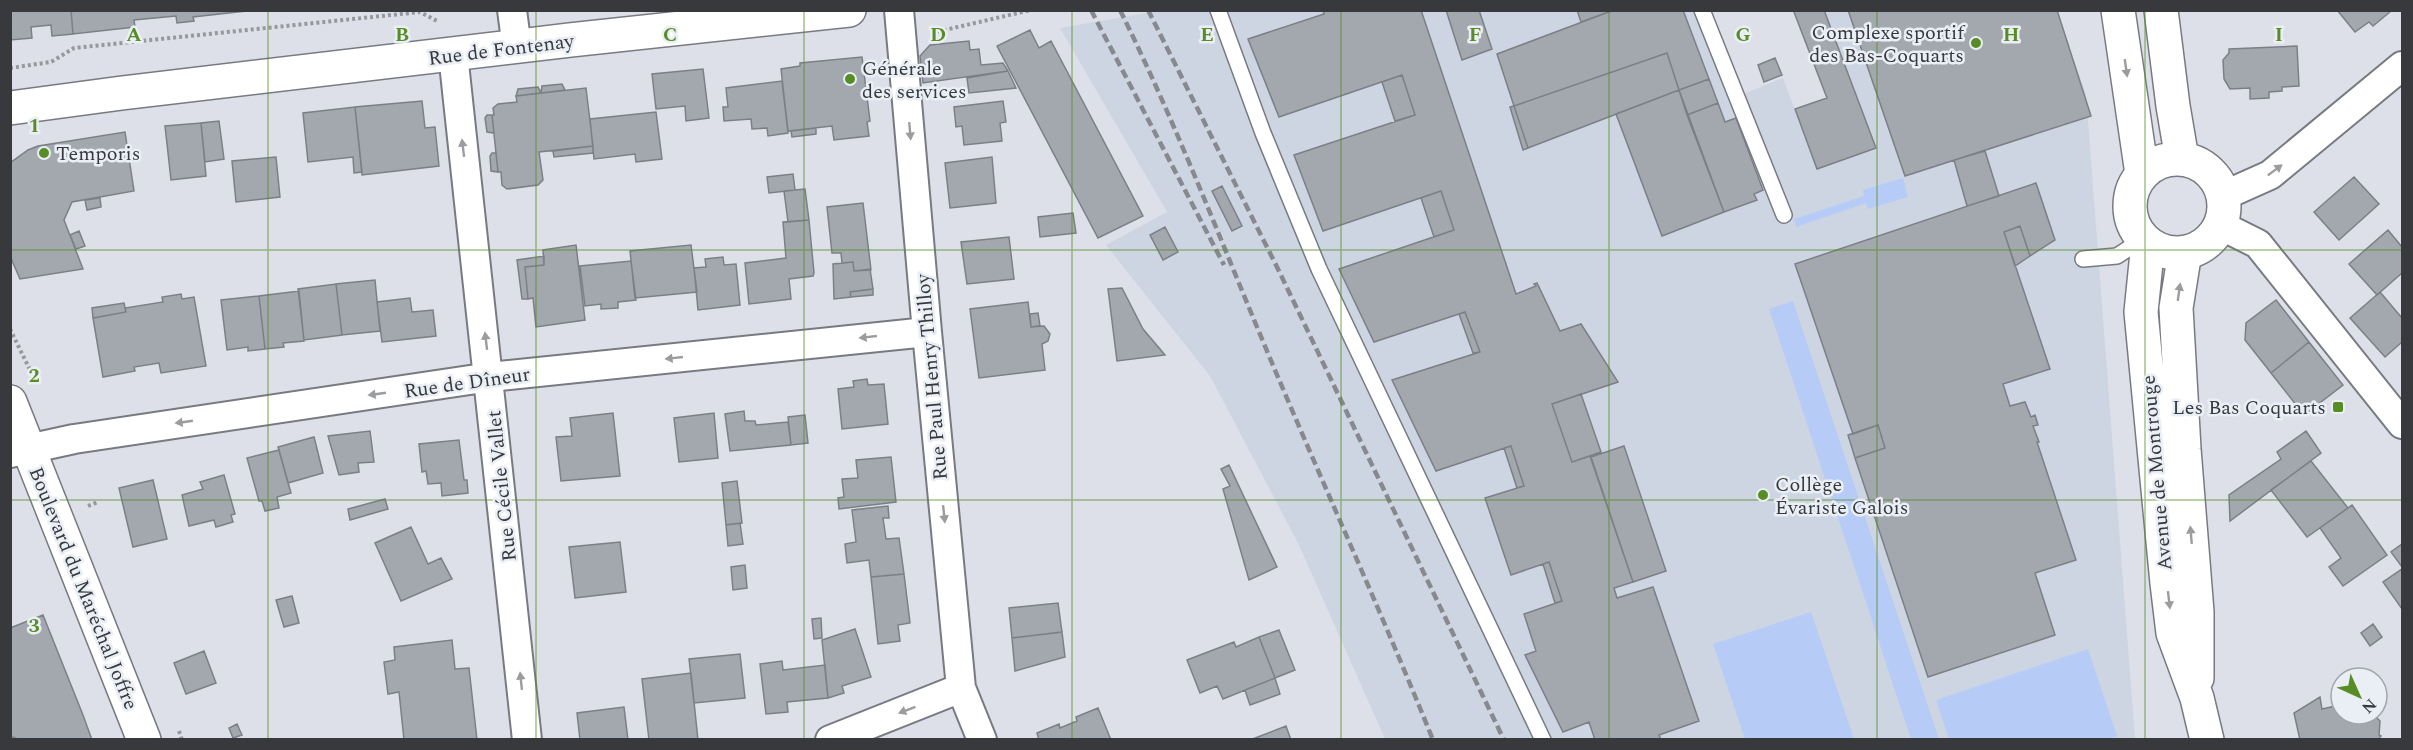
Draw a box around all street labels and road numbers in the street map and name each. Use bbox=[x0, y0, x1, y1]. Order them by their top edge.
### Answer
street label: Rue de Fontenay bbox=[426, 26, 577, 74]
street label: Rue Paul Henry Thilloy bbox=[908, 271, 956, 481]
street label: Rue de Dîneur bbox=[402, 359, 532, 407]
street label: Avenue de Montrouge bbox=[2134, 374, 2180, 572]
street label: Rue Cécile Vallet bbox=[479, 409, 525, 563]
street label: Boulevard du Maréchal Joffre bbox=[21, 462, 146, 714]

